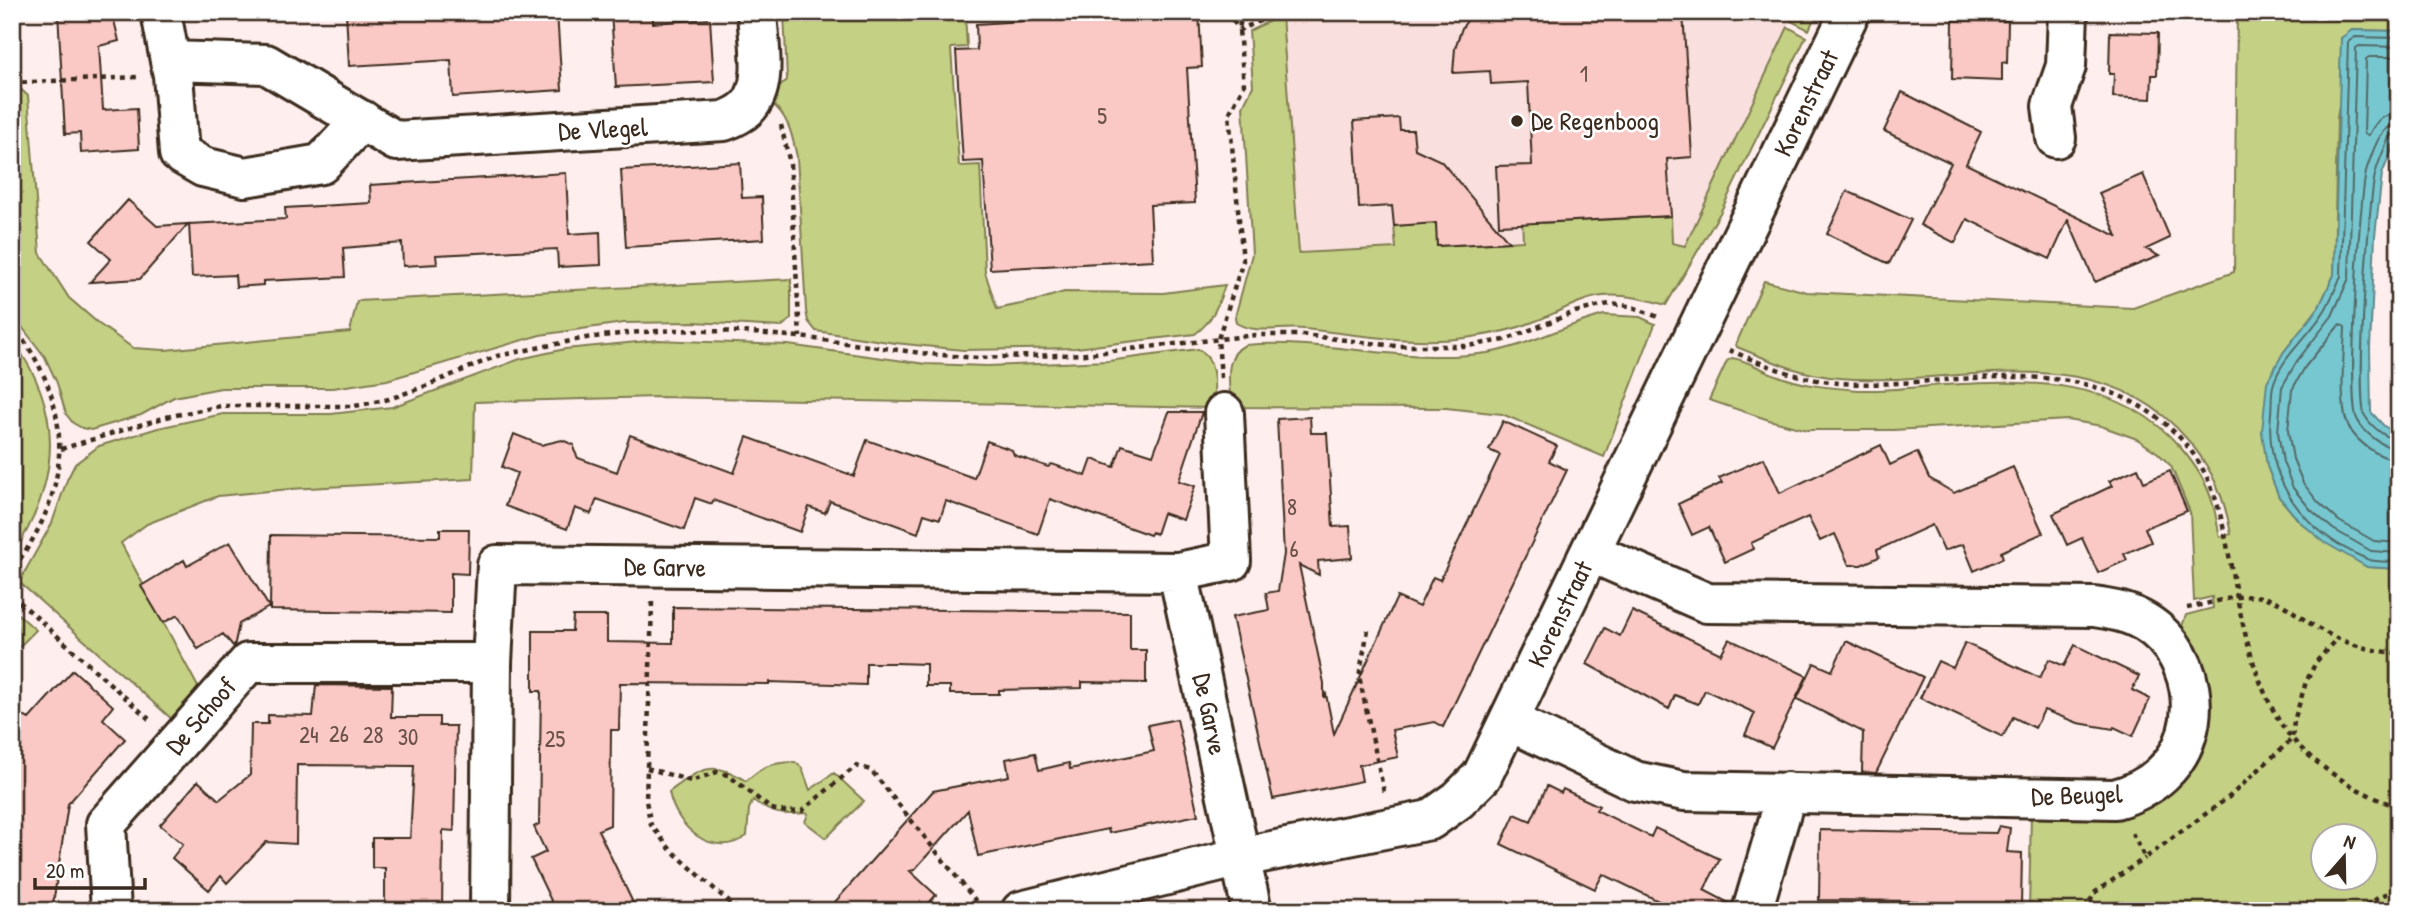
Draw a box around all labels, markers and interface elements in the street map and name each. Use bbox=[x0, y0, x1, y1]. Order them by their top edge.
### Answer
street label: Korenstraat bbox=[1765, 43, 1847, 162]
house number: 1 bbox=[1580, 58, 1588, 89]
house number: 5 bbox=[1097, 100, 1107, 131]
place label: De Regenboog bbox=[1531, 103, 1659, 138]
street label: De Vlegel bbox=[557, 109, 649, 148]
marker: De Regenboog bbox=[1509, 113, 1525, 129]
house number: 8 bbox=[1287, 491, 1297, 522]
house number: 6 bbox=[1289, 533, 1299, 564]
street label: De Garve bbox=[624, 548, 706, 585]
street label: Korenstraat bbox=[1519, 554, 1601, 673]
street label: De Schoof bbox=[157, 669, 244, 762]
street label: De Garve bbox=[1185, 670, 1236, 758]
house number: 26 bbox=[329, 718, 349, 749]
house number: 24 bbox=[299, 719, 319, 750]
house number: 28 bbox=[363, 719, 383, 750]
house number: 30 bbox=[398, 721, 418, 752]
house number: 25 bbox=[545, 723, 566, 754]
street label: De Beugel bbox=[2031, 775, 2123, 814]
north arrow bbox=[2310, 822, 2380, 892]
text: N bbox=[2341, 827, 2359, 855]
scale bar bbox=[35, 846, 145, 890]
text: 20 m bbox=[46, 856, 84, 885]

